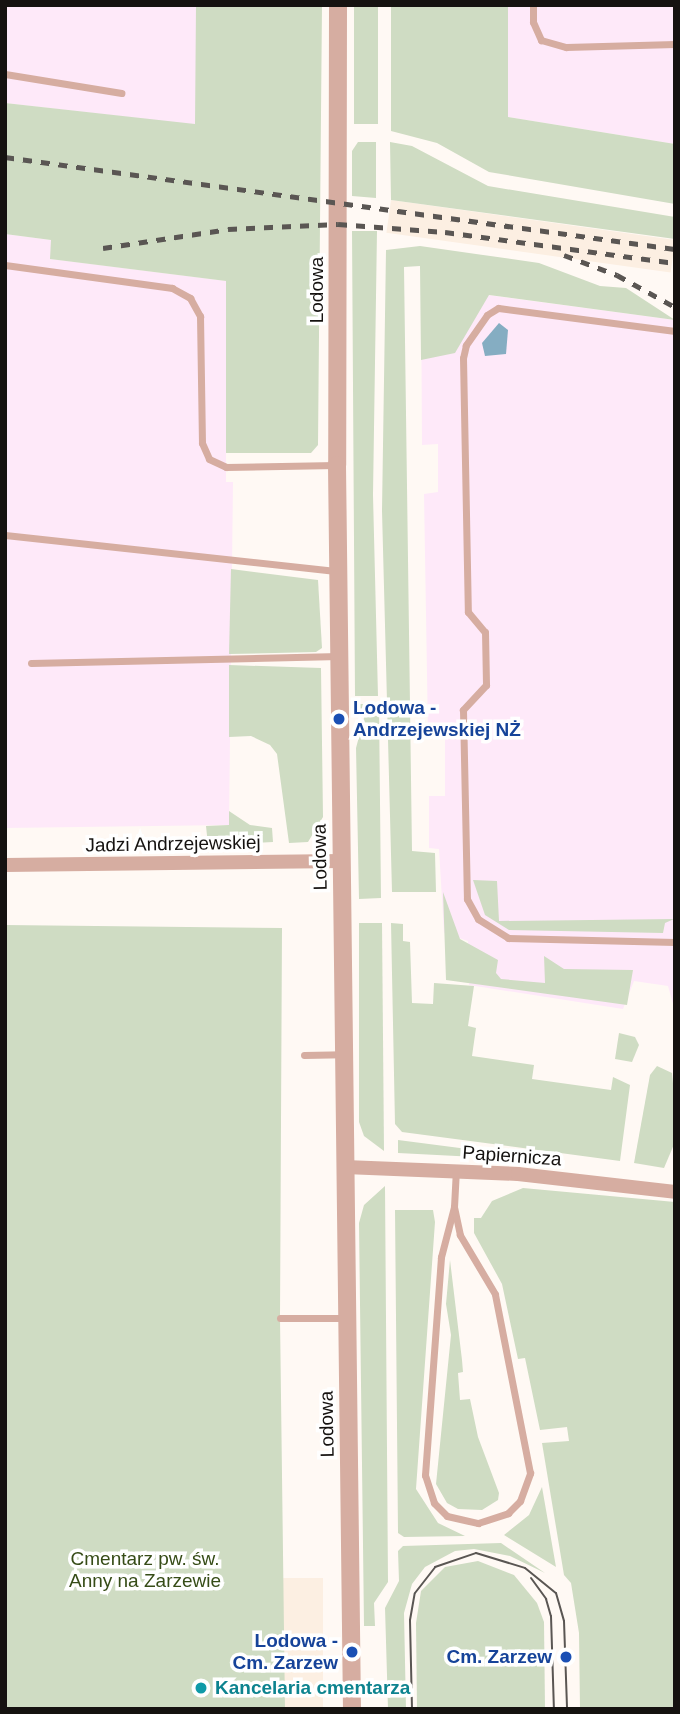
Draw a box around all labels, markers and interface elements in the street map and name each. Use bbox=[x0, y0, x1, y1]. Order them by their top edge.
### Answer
street label: Lodowa bbox=[306, 257, 328, 323]
place label: Lodowa - Andrzejewskiej NŻ bbox=[353, 697, 521, 741]
marker: Lodowa - Andrzejewskiej NŻ bbox=[331, 711, 347, 727]
street label: Lodowa bbox=[308, 824, 332, 890]
street label: Jadzi Andrzejewskiej bbox=[85, 831, 261, 857]
street label: Papiernicza bbox=[462, 1141, 562, 1171]
street label: Lodowa bbox=[315, 1391, 339, 1457]
park label: Cmentarz pw. św. Anny na Zarzewie bbox=[69, 1548, 221, 1592]
place label: Lodowa - Cm. Zarzew bbox=[232, 1630, 338, 1674]
marker: Lodowa - Cm. Zarzew bbox=[344, 1644, 360, 1660]
place label: Cm. Zarzew bbox=[446, 1646, 552, 1668]
marker: Cm. Zarzew bbox=[558, 1649, 574, 1665]
place label: Kancelaria cmentarza bbox=[215, 1677, 410, 1699]
marker: Kancelaria cmentarza bbox=[193, 1680, 209, 1696]

